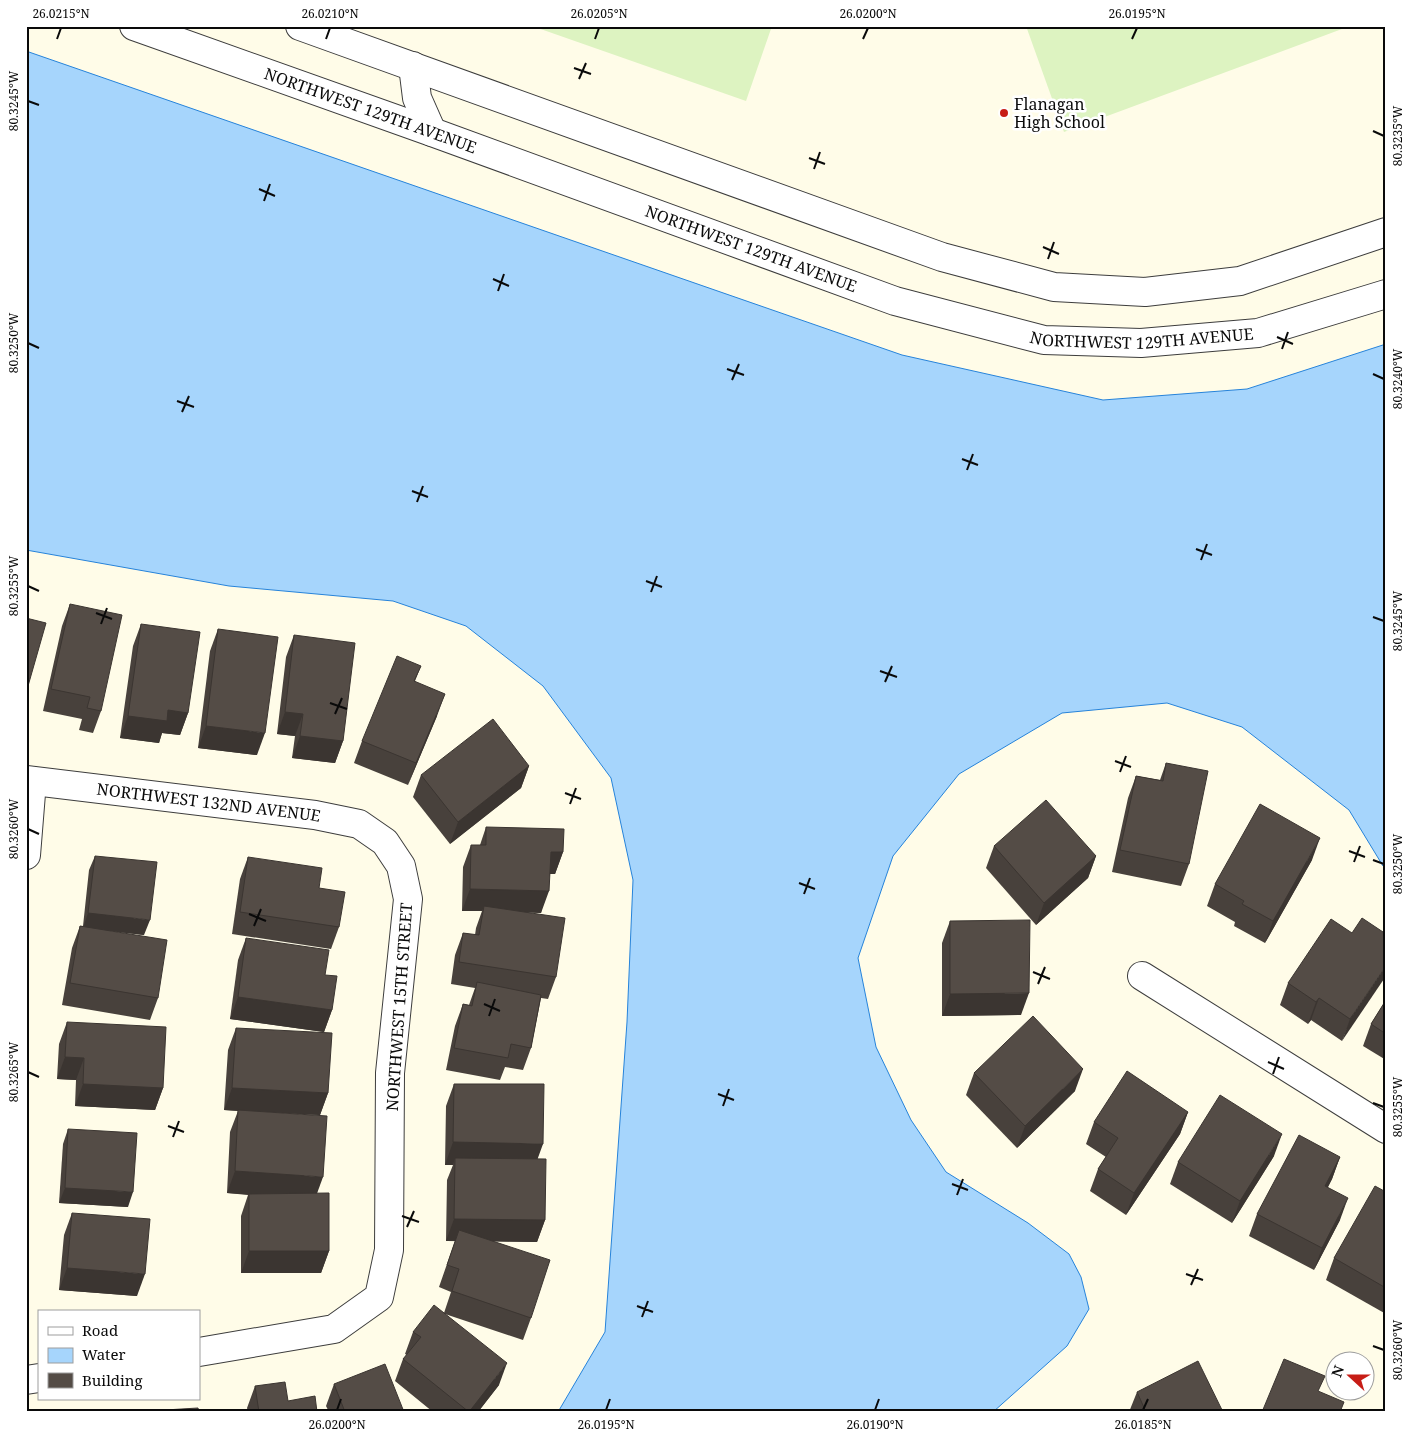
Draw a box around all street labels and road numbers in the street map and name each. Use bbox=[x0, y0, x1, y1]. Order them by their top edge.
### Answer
street label: NORTHWEST 129TH AVENUE bbox=[261, 62, 480, 158]
street label: NORTHWEST 129TH AVENUE bbox=[642, 200, 860, 297]
street label: NORTHWEST 129TH AVENUE bbox=[1028, 322, 1254, 354]
street label: NORTHWEST 132ND AVENUE bbox=[96, 778, 323, 827]
street label: NORTHWEST 15TH STREET bbox=[381, 902, 417, 1112]

